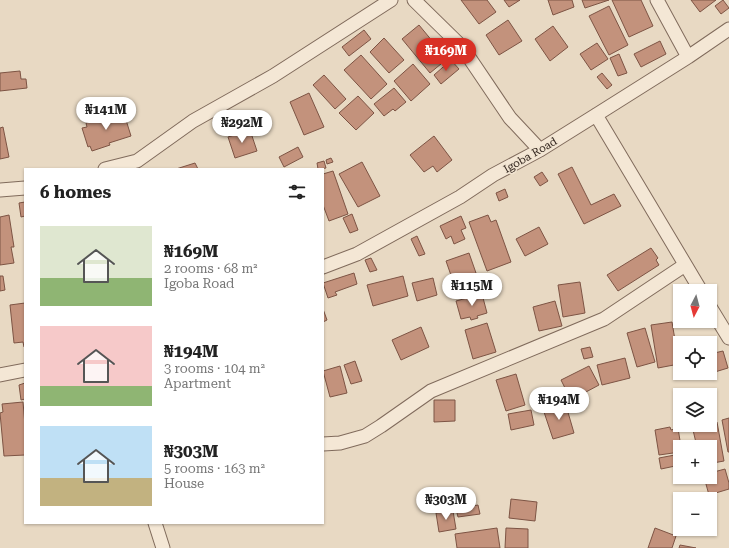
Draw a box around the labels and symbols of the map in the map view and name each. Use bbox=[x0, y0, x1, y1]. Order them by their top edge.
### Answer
pin: ₦169M bbox=[418, 38, 474, 72]
pin: ₦141M bbox=[78, 97, 134, 131]
pin: ₦292M bbox=[214, 110, 270, 144]
street label: Igoba Road bbox=[501, 135, 559, 176]
pin: ₦115M bbox=[444, 273, 500, 307]
north arrow bbox=[673, 284, 717, 328]
pin: ₦194M bbox=[531, 387, 587, 421]
pin: ₦303M bbox=[418, 487, 474, 521]

